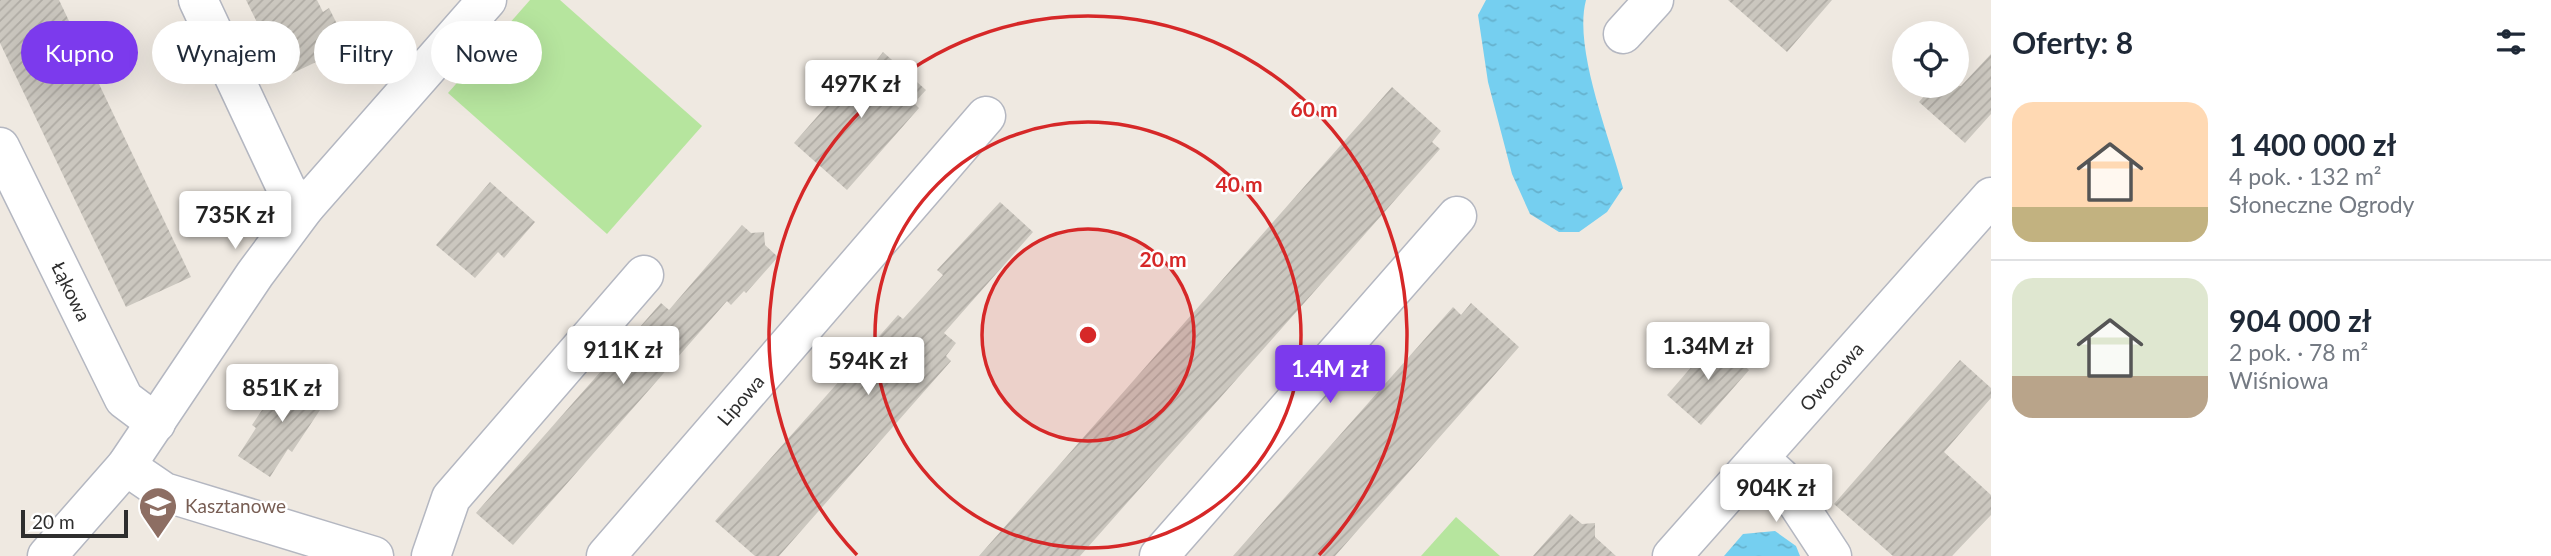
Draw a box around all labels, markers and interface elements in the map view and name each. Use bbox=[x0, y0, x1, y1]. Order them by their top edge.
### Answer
chip: Kupno bbox=[21, 21, 138, 84]
chip: Wynajem bbox=[152, 21, 300, 84]
chip: Filtry bbox=[314, 21, 417, 84]
chip: Nowe bbox=[431, 21, 542, 84]
map controls bbox=[1892, 21, 1969, 98]
button: locate bbox=[1892, 21, 1969, 98]
icon: filters bbox=[2492, 23, 2530, 61]
text: Oferty: 8 bbox=[2012, 24, 2133, 60]
pin: 497K zł bbox=[796, 60, 926, 120]
text: 497K zł bbox=[821, 69, 901, 97]
text: 60 m bbox=[1290, 96, 1338, 121]
text: 1 400 000 zł bbox=[2229, 126, 2396, 162]
icon: home bbox=[2068, 130, 2152, 214]
text: 4 pok. · 132 m² bbox=[2229, 162, 2382, 190]
text: 40 m bbox=[1215, 171, 1263, 196]
text: Słoneczne Ogrody bbox=[2229, 190, 2414, 218]
pin: 735K zł bbox=[170, 191, 300, 251]
text: 735K zł bbox=[195, 200, 275, 228]
text: 20 m bbox=[1139, 246, 1187, 271]
street label: Łąkowa bbox=[47, 258, 96, 325]
text: 904 000 zł bbox=[2229, 302, 2372, 338]
icon: home bbox=[2068, 306, 2152, 390]
pin: 1.34M zł bbox=[1636, 322, 1780, 382]
centre of rings bbox=[1076, 323, 1100, 347]
pin: 911K zł bbox=[558, 326, 688, 386]
text: 1.34M zł bbox=[1663, 331, 1753, 359]
text: 911K zł bbox=[583, 335, 663, 363]
street label: Owocowa bbox=[1794, 337, 1868, 416]
pin: 594K zł bbox=[803, 338, 933, 397]
text: 2 pok. · 78 m² bbox=[2229, 338, 2368, 366]
text: 594K zł bbox=[828, 346, 908, 374]
pin: 1.4M zł bbox=[1265, 346, 1395, 405]
text: 1.4M zł bbox=[1291, 354, 1369, 382]
pin: 851K zł bbox=[217, 364, 347, 424]
text: Wiśniowa bbox=[2229, 366, 2329, 394]
street label: Lipowa bbox=[712, 370, 769, 430]
text: 851K zł bbox=[242, 373, 322, 401]
pin: 904K zł bbox=[1711, 464, 1841, 524]
text: 904K zł bbox=[1736, 473, 1816, 501]
school or university icon: Kasztanowe bbox=[137, 485, 179, 540]
place label: Kasztanowe bbox=[185, 494, 286, 517]
scale bar bbox=[21, 507, 128, 539]
text: 20 m bbox=[32, 510, 75, 533]

